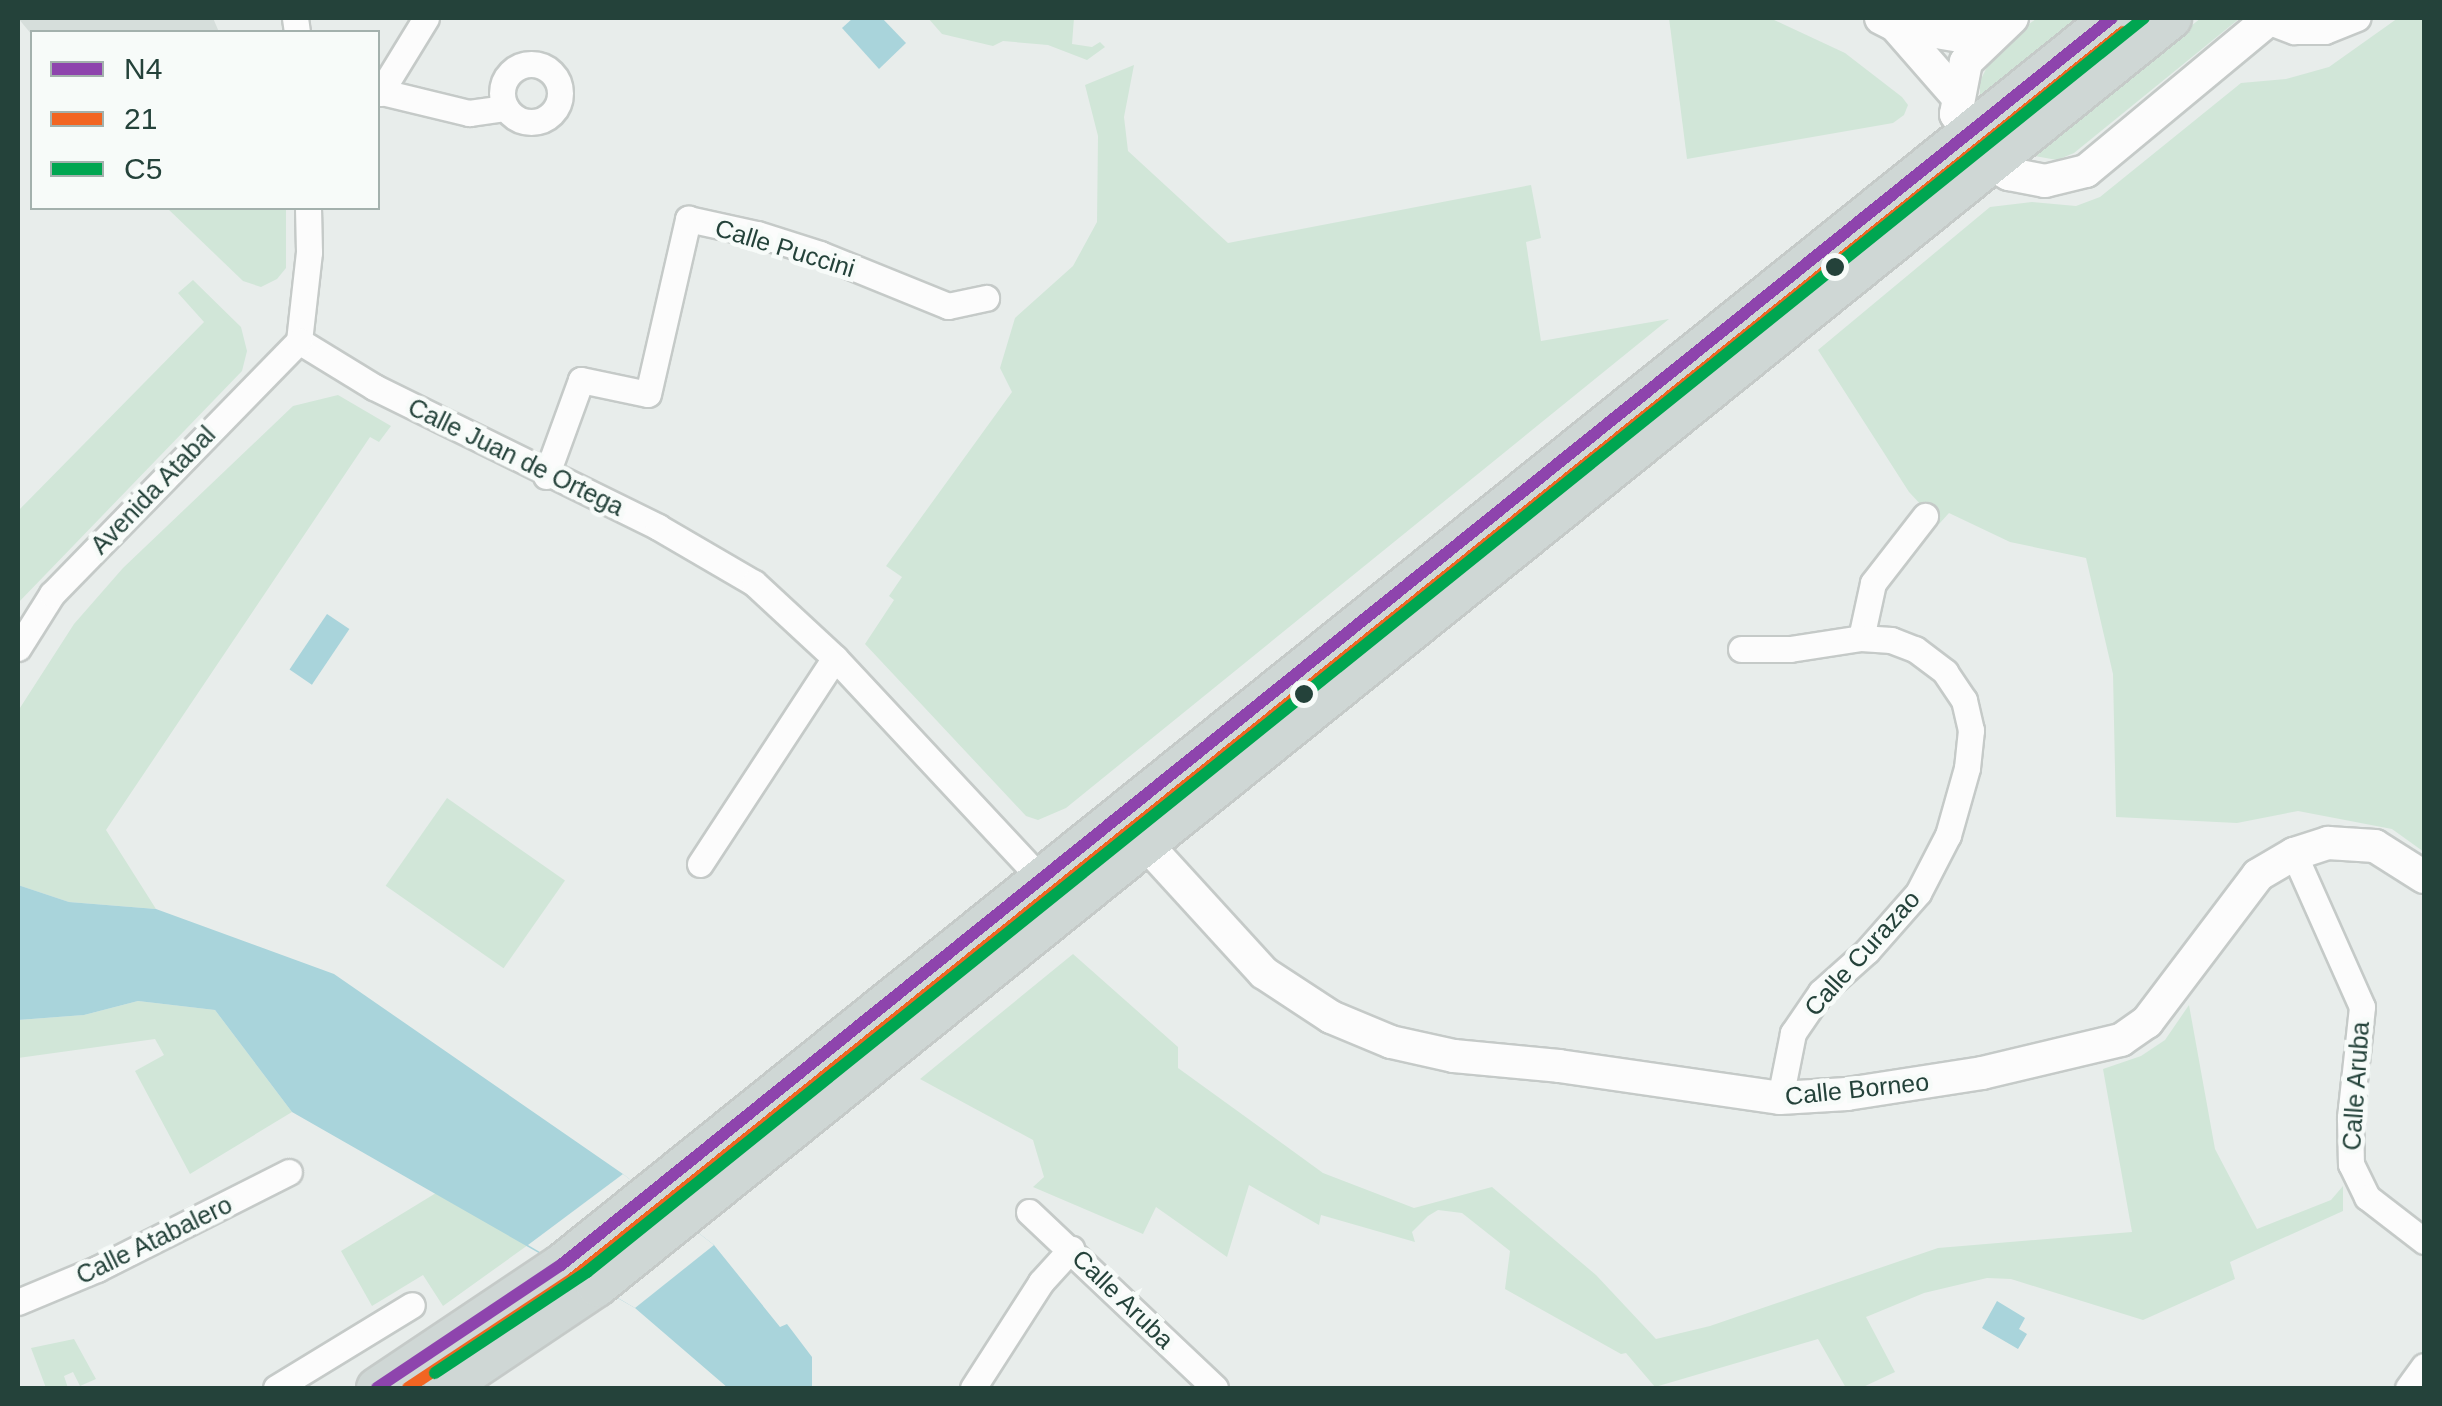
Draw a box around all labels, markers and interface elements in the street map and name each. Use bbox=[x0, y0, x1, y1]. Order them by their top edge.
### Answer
legend bbox=[30, 30, 380, 210]
text: N4 bbox=[124, 52, 162, 85]
text: 21 bbox=[124, 102, 157, 135]
text: C5 bbox=[124, 152, 162, 185]
street label: Calle Puccini bbox=[712, 213, 858, 283]
unlabelled marker bbox=[1825, 257, 1845, 277]
street label: Calle Juan de Ortega bbox=[403, 392, 629, 522]
street label: Avenida Atabal bbox=[84, 419, 222, 561]
unlabelled marker bbox=[1294, 684, 1314, 704]
street label: Calle Curazao bbox=[1798, 884, 1926, 1022]
street label: Calle Aruba bbox=[2336, 1020, 2376, 1152]
street label: Calle Borneo bbox=[1784, 1067, 1930, 1111]
street label: Calle Atabalero bbox=[71, 1189, 237, 1291]
street label: Calle Aruba bbox=[1066, 1243, 1180, 1355]

